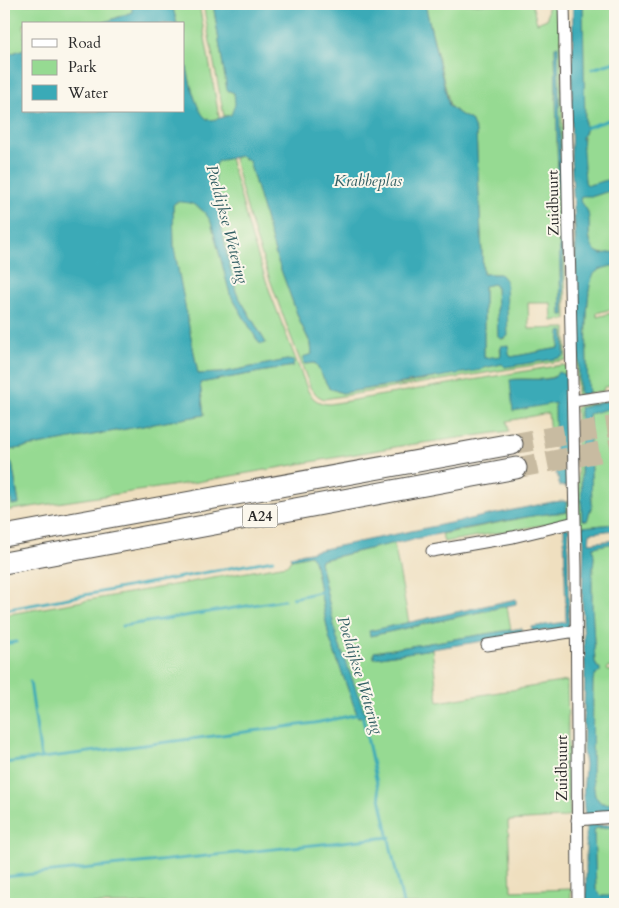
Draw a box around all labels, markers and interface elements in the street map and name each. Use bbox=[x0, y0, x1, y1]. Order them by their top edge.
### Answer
legend bbox=[22, 22, 185, 112]
text: Road bbox=[68, 33, 101, 53]
text: Park bbox=[68, 57, 97, 77]
text: Water bbox=[67, 83, 109, 103]
water label: Poeldijkse Wetering bbox=[201, 162, 254, 287]
water label: Krabbeplas bbox=[334, 170, 403, 192]
street label: Zuidbuurt bbox=[542, 170, 564, 236]
road number: A24 bbox=[242, 504, 278, 528]
water label: Poeldijkse Wetering bbox=[332, 613, 389, 738]
street label: Zuidbuurt bbox=[552, 735, 572, 801]

